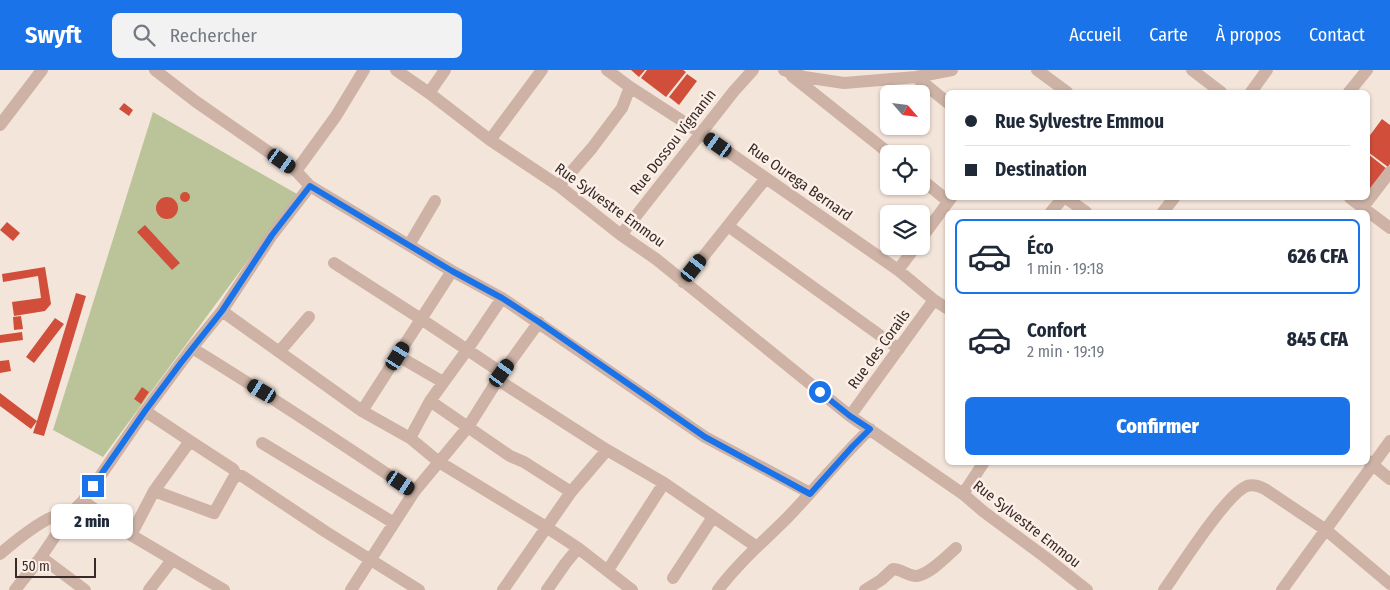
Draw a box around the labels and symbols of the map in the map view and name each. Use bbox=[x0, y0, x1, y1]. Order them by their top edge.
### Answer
north arrow bbox=[880, 85, 930, 135]
street label: Rue Dossou Vignanin bbox=[626, 86, 720, 198]
car bbox=[701, 130, 734, 160]
street label: Rue Ourega Bernard bbox=[744, 139, 856, 225]
car bbox=[265, 146, 298, 176]
street label: Rue Sylvestre Emmou bbox=[552, 159, 668, 251]
car bbox=[678, 252, 709, 284]
street label: Rue des Corails bbox=[844, 306, 914, 392]
car bbox=[383, 339, 412, 373]
car bbox=[487, 356, 516, 390]
car bbox=[245, 377, 278, 405]
route start bbox=[809, 381, 831, 403]
car bbox=[384, 468, 417, 498]
route end bbox=[82, 475, 104, 497]
street label: Rue Sylvestre Emmou bbox=[970, 476, 1084, 572]
callout: 2 min bbox=[52, 504, 134, 538]
scale bar bbox=[15, 555, 96, 578]

